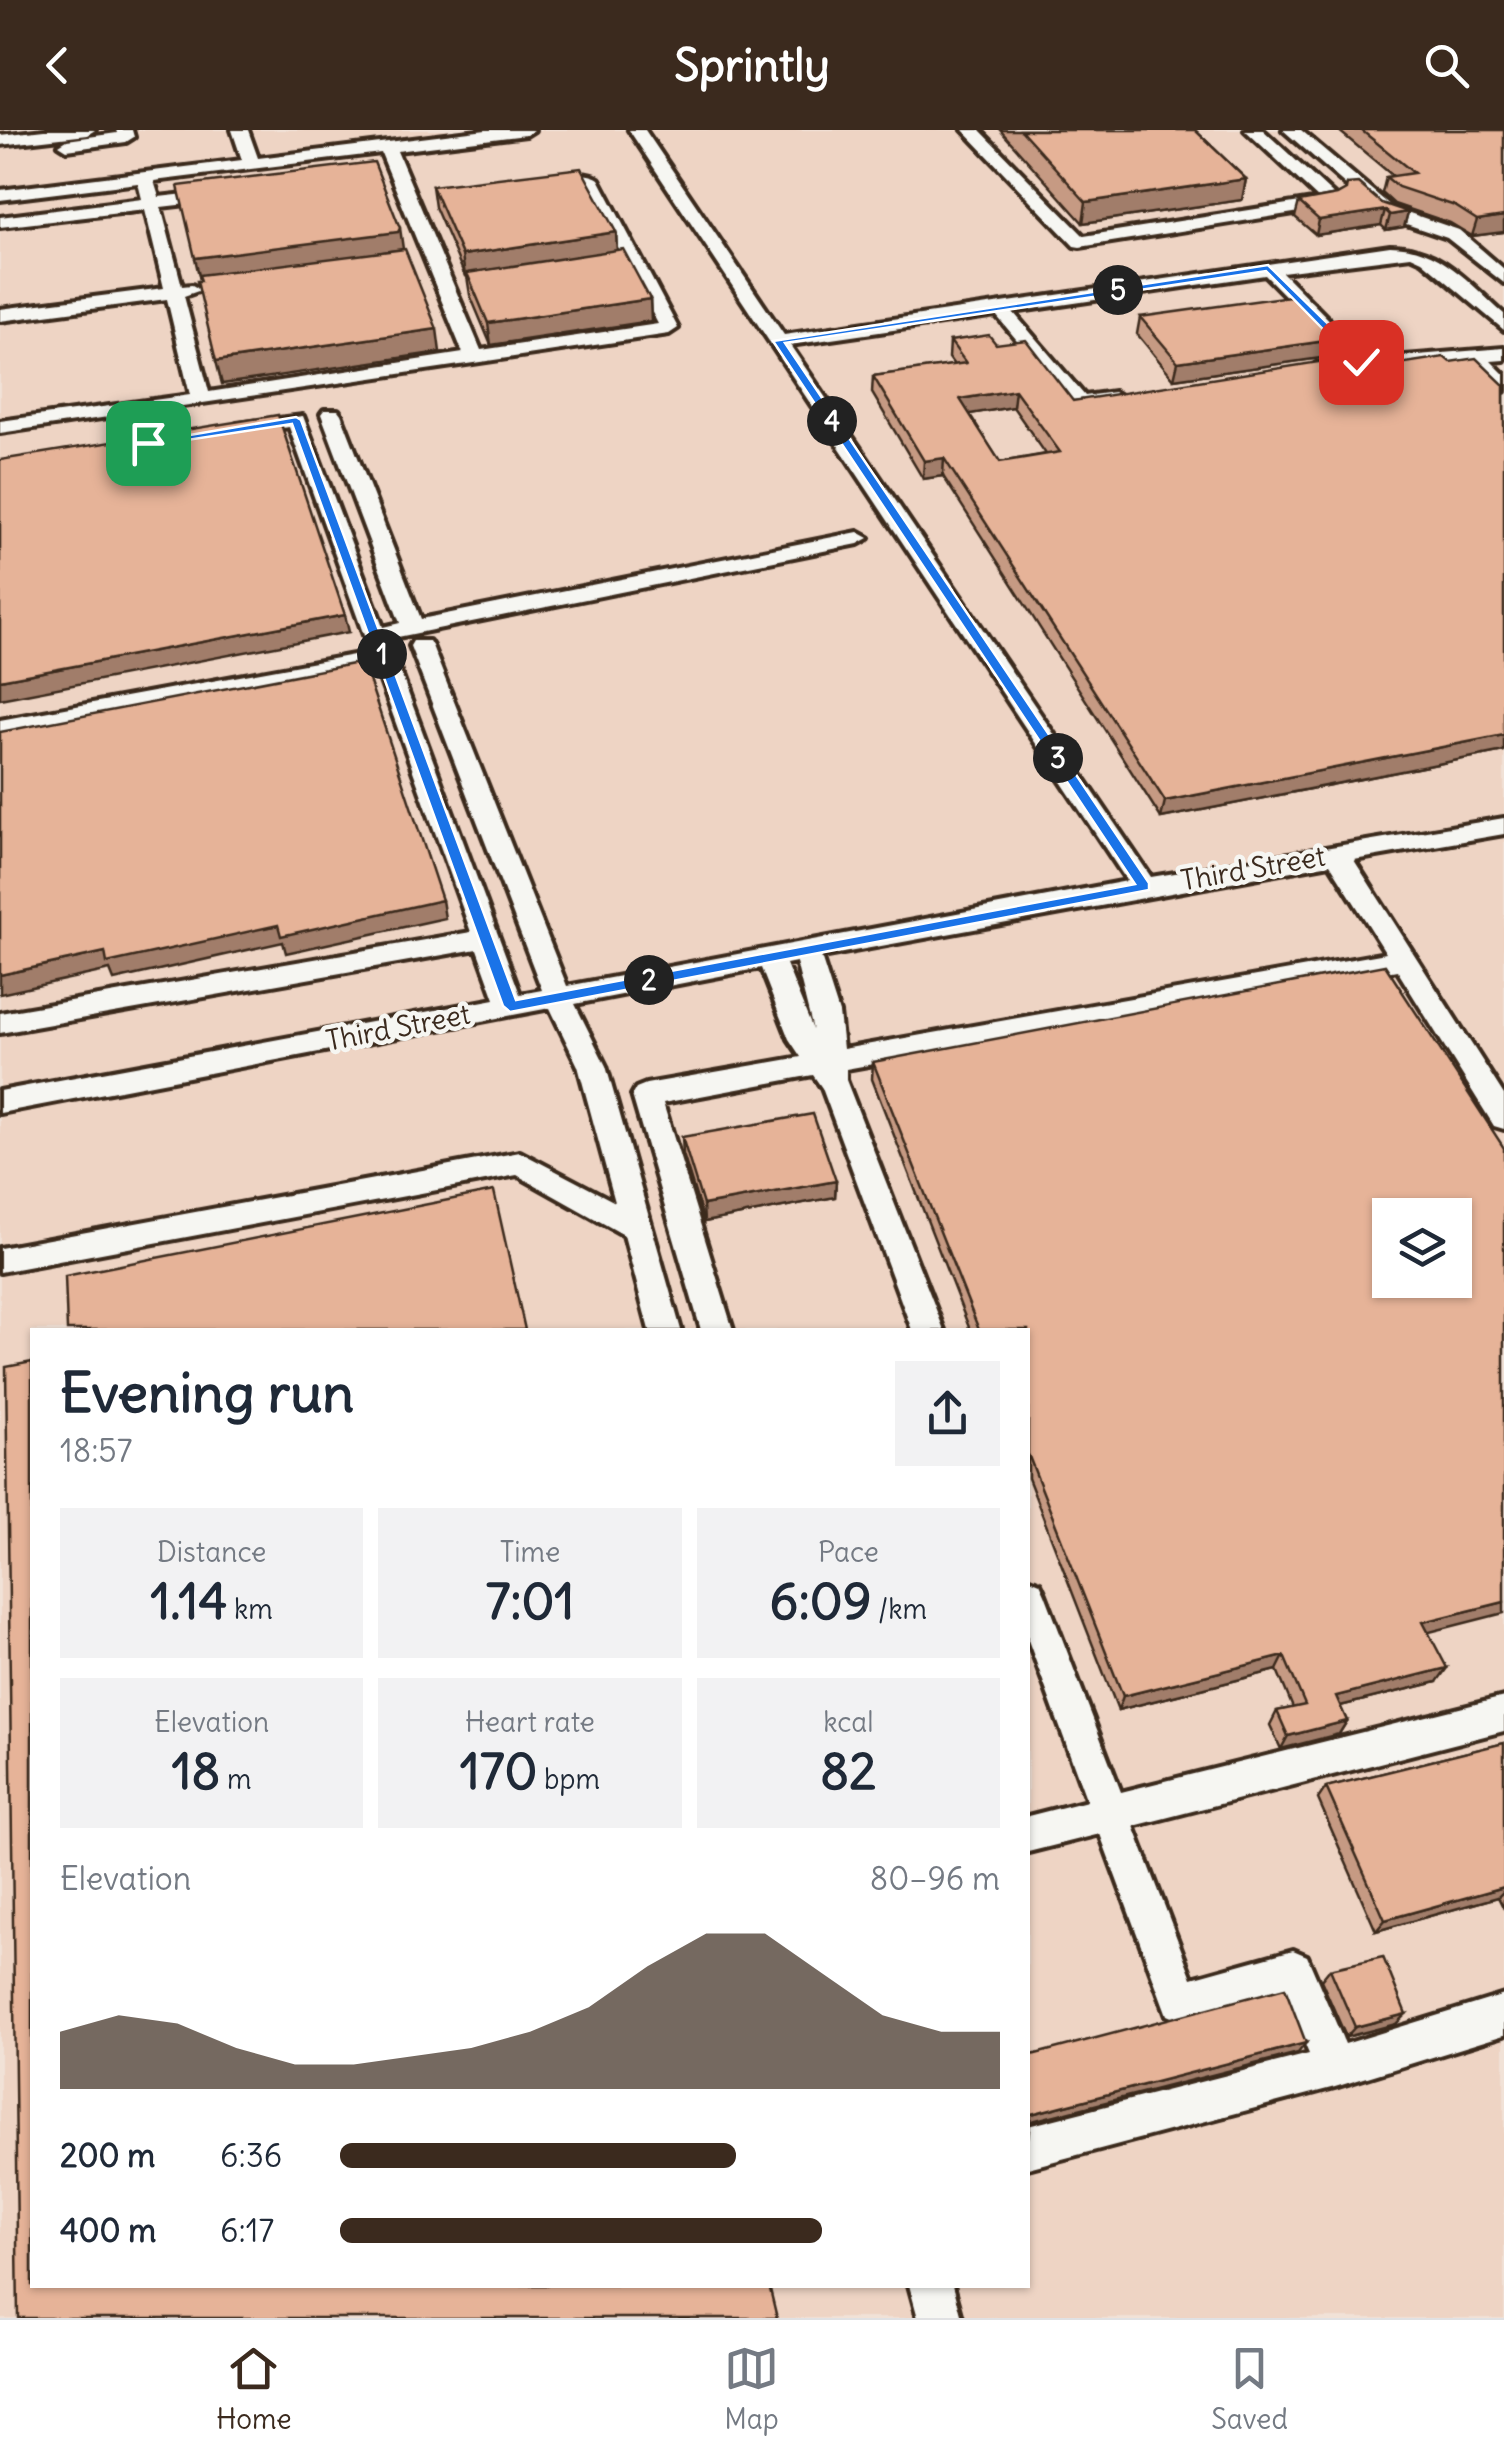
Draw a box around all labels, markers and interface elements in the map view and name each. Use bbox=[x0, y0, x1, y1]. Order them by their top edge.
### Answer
text: Sprintly bbox=[674, 37, 830, 93]
icon: back bbox=[30, 38, 85, 93]
icon: search bbox=[1419, 38, 1474, 93]
pin: 5 bbox=[1093, 265, 1143, 315]
text: 5 bbox=[1110, 272, 1126, 308]
pin bbox=[1319, 320, 1404, 405]
icon: check bbox=[1334, 335, 1389, 390]
pin: 4 bbox=[807, 396, 857, 446]
pin bbox=[106, 401, 191, 486]
text: 4 bbox=[824, 403, 840, 439]
icon: arrive bbox=[121, 416, 176, 471]
pin: 1 bbox=[357, 629, 407, 679]
text: 1 bbox=[376, 636, 388, 672]
pin: 3 bbox=[1033, 733, 1083, 783]
text: 3 bbox=[1050, 740, 1066, 776]
street label: Third Street bbox=[1178, 838, 1328, 898]
pin: 2 bbox=[624, 955, 674, 1005]
text: 2 bbox=[641, 962, 657, 998]
street label: Third Street bbox=[323, 995, 473, 1059]
map controls bbox=[1372, 1198, 1472, 1298]
button: layers bbox=[1372, 1198, 1472, 1298]
text: Evening run bbox=[60, 1358, 354, 1427]
button: share bbox=[895, 1361, 1000, 1466]
text: 18:57 bbox=[60, 1430, 132, 1471]
text: Distance bbox=[157, 1534, 266, 1570]
text: Time bbox=[500, 1534, 560, 1570]
text: Pace bbox=[818, 1534, 879, 1570]
text: 1.14 bbox=[150, 1570, 227, 1633]
text: 7:01 bbox=[486, 1570, 574, 1633]
text: 6:09 bbox=[770, 1570, 871, 1633]
text: km bbox=[227, 1591, 273, 1627]
text: /km bbox=[871, 1591, 927, 1627]
text: Elevation bbox=[154, 1704, 269, 1740]
text: Heart rate bbox=[465, 1704, 595, 1740]
text: kcal bbox=[823, 1704, 874, 1740]
text: 18 bbox=[172, 1740, 220, 1803]
text: 170 bbox=[460, 1740, 537, 1803]
text: 82 bbox=[820, 1740, 876, 1803]
text: m bbox=[220, 1761, 252, 1797]
text: bpm bbox=[537, 1761, 600, 1797]
text: Elevation bbox=[60, 1858, 191, 1899]
text: 80–96 m bbox=[870, 1858, 1000, 1899]
text: 200 m bbox=[60, 2135, 155, 2176]
text: 6:36 bbox=[220, 2135, 282, 2176]
text: 400 m bbox=[60, 2210, 156, 2251]
text: 6:17 bbox=[220, 2210, 274, 2251]
tab: Home bbox=[216, 2341, 292, 2437]
tab: Map bbox=[724, 2341, 779, 2437]
tab: Saved bbox=[1211, 2341, 1288, 2437]

